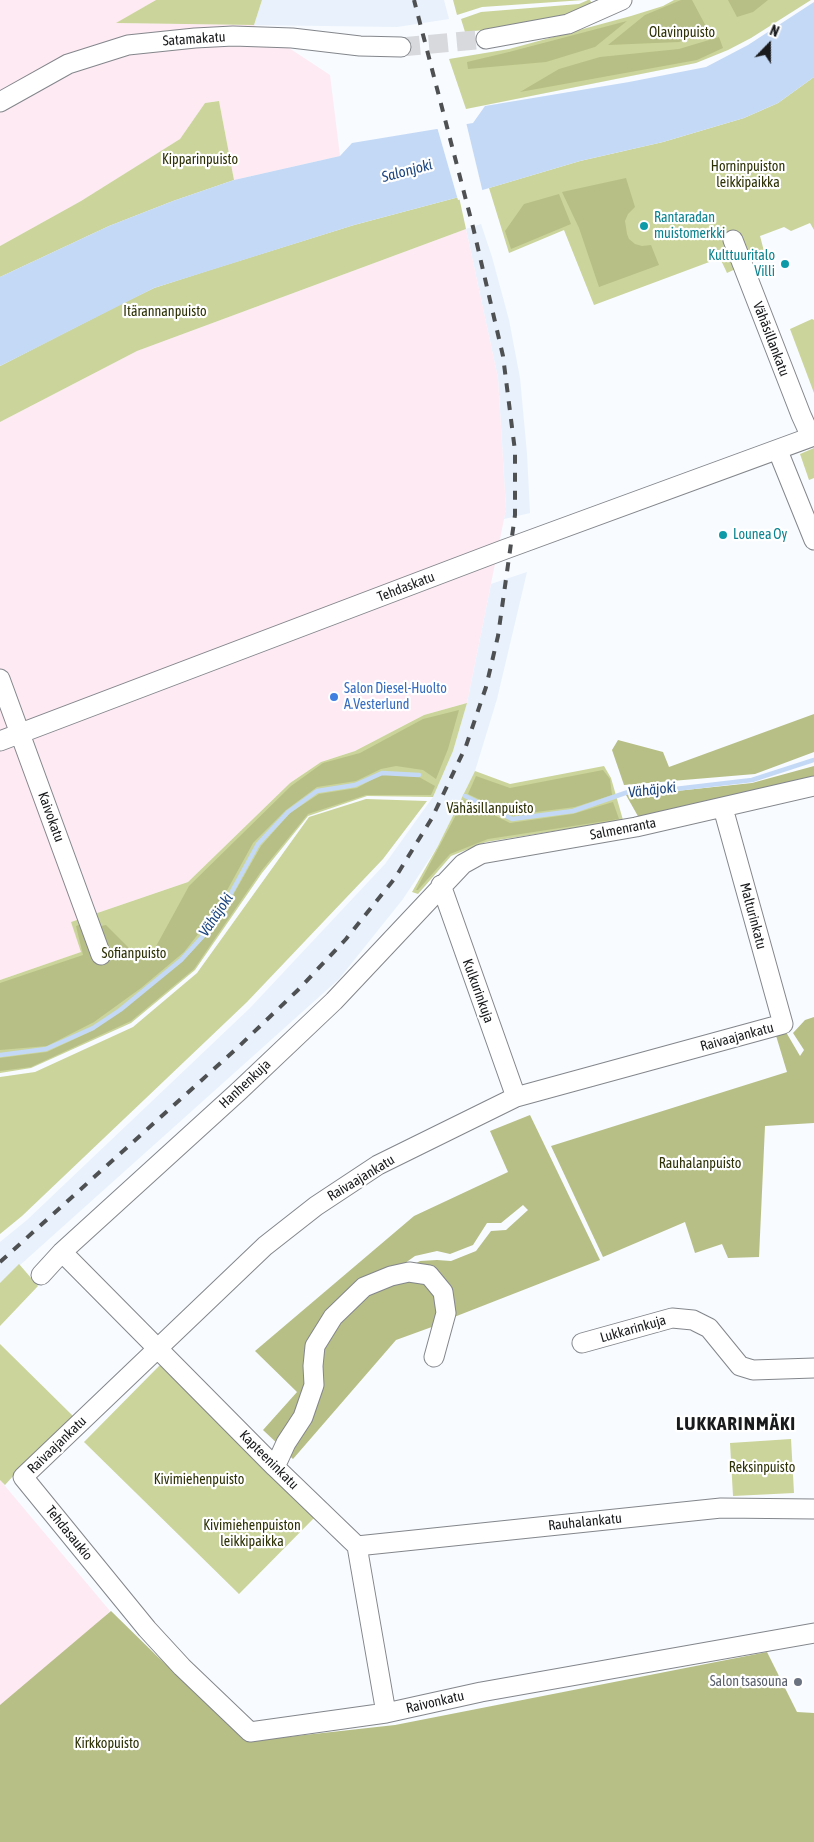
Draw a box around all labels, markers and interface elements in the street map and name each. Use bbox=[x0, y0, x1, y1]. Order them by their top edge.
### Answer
north arrow bbox=[744, 20, 794, 70]
text: N bbox=[768, 22, 781, 40]
park label: Olavinpuisto bbox=[649, 25, 715, 41]
street label: Satamakatu bbox=[162, 28, 226, 50]
park label: Kipparinpuisto bbox=[162, 152, 238, 168]
water label: Salonjoki bbox=[380, 156, 434, 186]
park label: Horninpuiston leikkipaikka bbox=[711, 159, 785, 192]
place label: Rantaradan muistomerkki bbox=[654, 210, 725, 242]
marker: Rantaradan muistomerkki bbox=[638, 220, 650, 232]
place label: Kulttuuritalo Villi bbox=[708, 248, 775, 280]
marker: Kulttuuritalo Villi bbox=[779, 258, 791, 270]
street label: Vähäsillankatu bbox=[749, 299, 793, 379]
park label: Itärannanpuisto bbox=[123, 304, 207, 320]
place label: Lounea Oy bbox=[733, 527, 787, 543]
marker: Lounea Oy bbox=[717, 529, 729, 541]
street label: Tehdaskatu bbox=[375, 568, 437, 606]
place label: Salon Diesel-Huolto A.Vesterlund bbox=[344, 681, 447, 714]
marker: Salon Diesel-Huolto A.Vesterlund bbox=[328, 691, 340, 703]
water label: Vähäjoki bbox=[627, 778, 677, 802]
street label: Kaivokatu bbox=[34, 790, 68, 844]
park label: Vähäsillanpuisto bbox=[446, 801, 534, 817]
street label: Salmenranta bbox=[589, 814, 657, 844]
street label: Malturinkatu bbox=[736, 881, 770, 951]
water label: Vähäjoki bbox=[195, 890, 237, 940]
park label: Sofianpuisto bbox=[102, 946, 166, 962]
street label: Kulkurinkuja bbox=[459, 957, 497, 1025]
street label: Raivaajankatu bbox=[698, 1019, 776, 1055]
street label: Hanhenkuja bbox=[216, 1056, 274, 1112]
street label: Raivaajankatu bbox=[324, 1151, 398, 1205]
park label: Rauhalanpuisto bbox=[659, 1156, 741, 1172]
street label: Lukkarinkuja bbox=[598, 1312, 668, 1346]
street label: Raivaajankatu bbox=[24, 1413, 90, 1477]
district label: LUKKARINMÄKI bbox=[674, 1413, 798, 1435]
street label: Kapteeninkatu bbox=[236, 1427, 302, 1493]
park label: Reksinpuisto bbox=[729, 1460, 795, 1476]
park label: Kivimiehenpuisto bbox=[154, 1472, 244, 1488]
street label: Tehdasaukio bbox=[42, 1502, 96, 1564]
street label: Rauhalankatu bbox=[547, 1510, 623, 1534]
park label: Kivimiehenpuiston leikkipaikka bbox=[203, 1518, 301, 1550]
place label: Salon tsasouna bbox=[710, 1674, 788, 1690]
marker: Salon tsasouna bbox=[792, 1676, 804, 1688]
street label: Raivonkatu bbox=[404, 1687, 466, 1717]
park label: Kirkkopuisto bbox=[75, 1736, 139, 1752]

